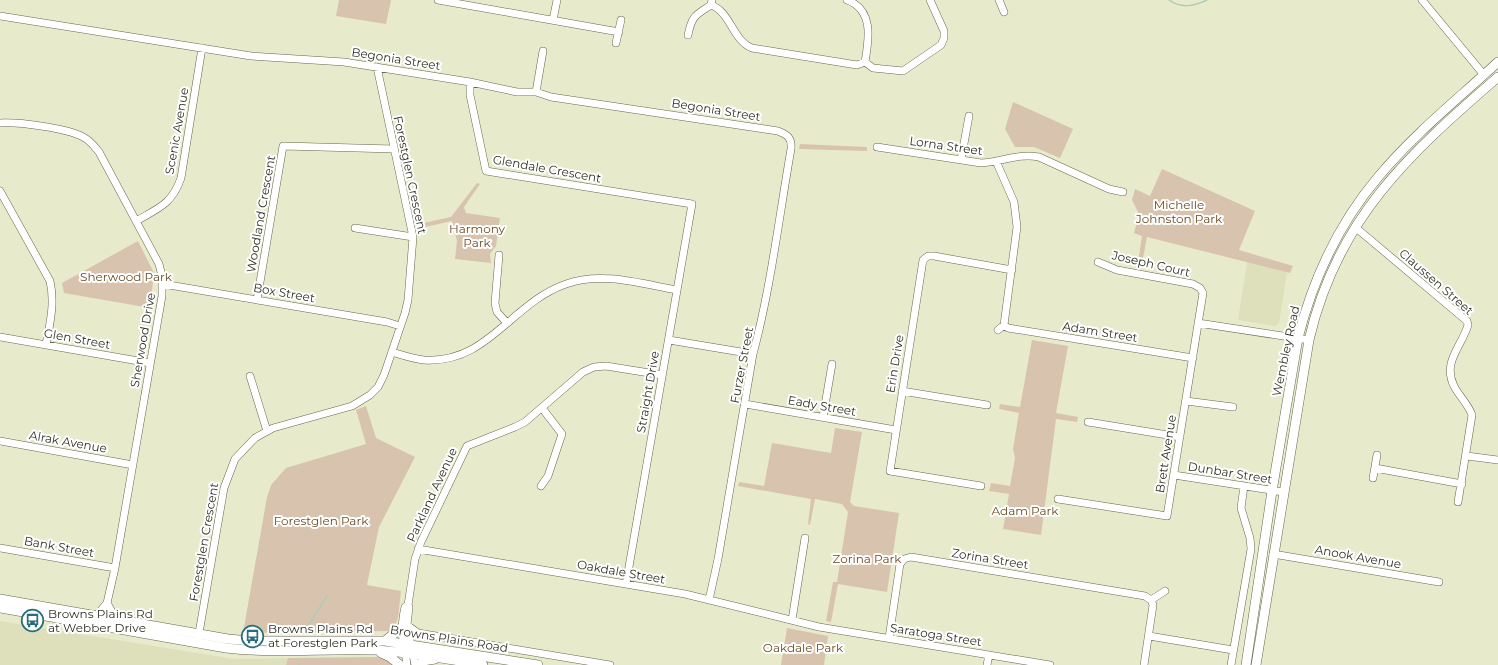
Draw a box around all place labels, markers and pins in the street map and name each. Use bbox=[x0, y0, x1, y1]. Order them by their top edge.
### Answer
place label: Browns Plains Rd at Webber Drive bbox=[48, 606, 153, 635]
bus stop icon: Browns Plains Rd at Webber Drive bbox=[19, 608, 45, 634]
place label: Browns Plains Rd at Forestglen Park bbox=[268, 621, 379, 650]
bus stop icon: Browns Plains Rd at Forestglen Park bbox=[240, 623, 266, 649]

